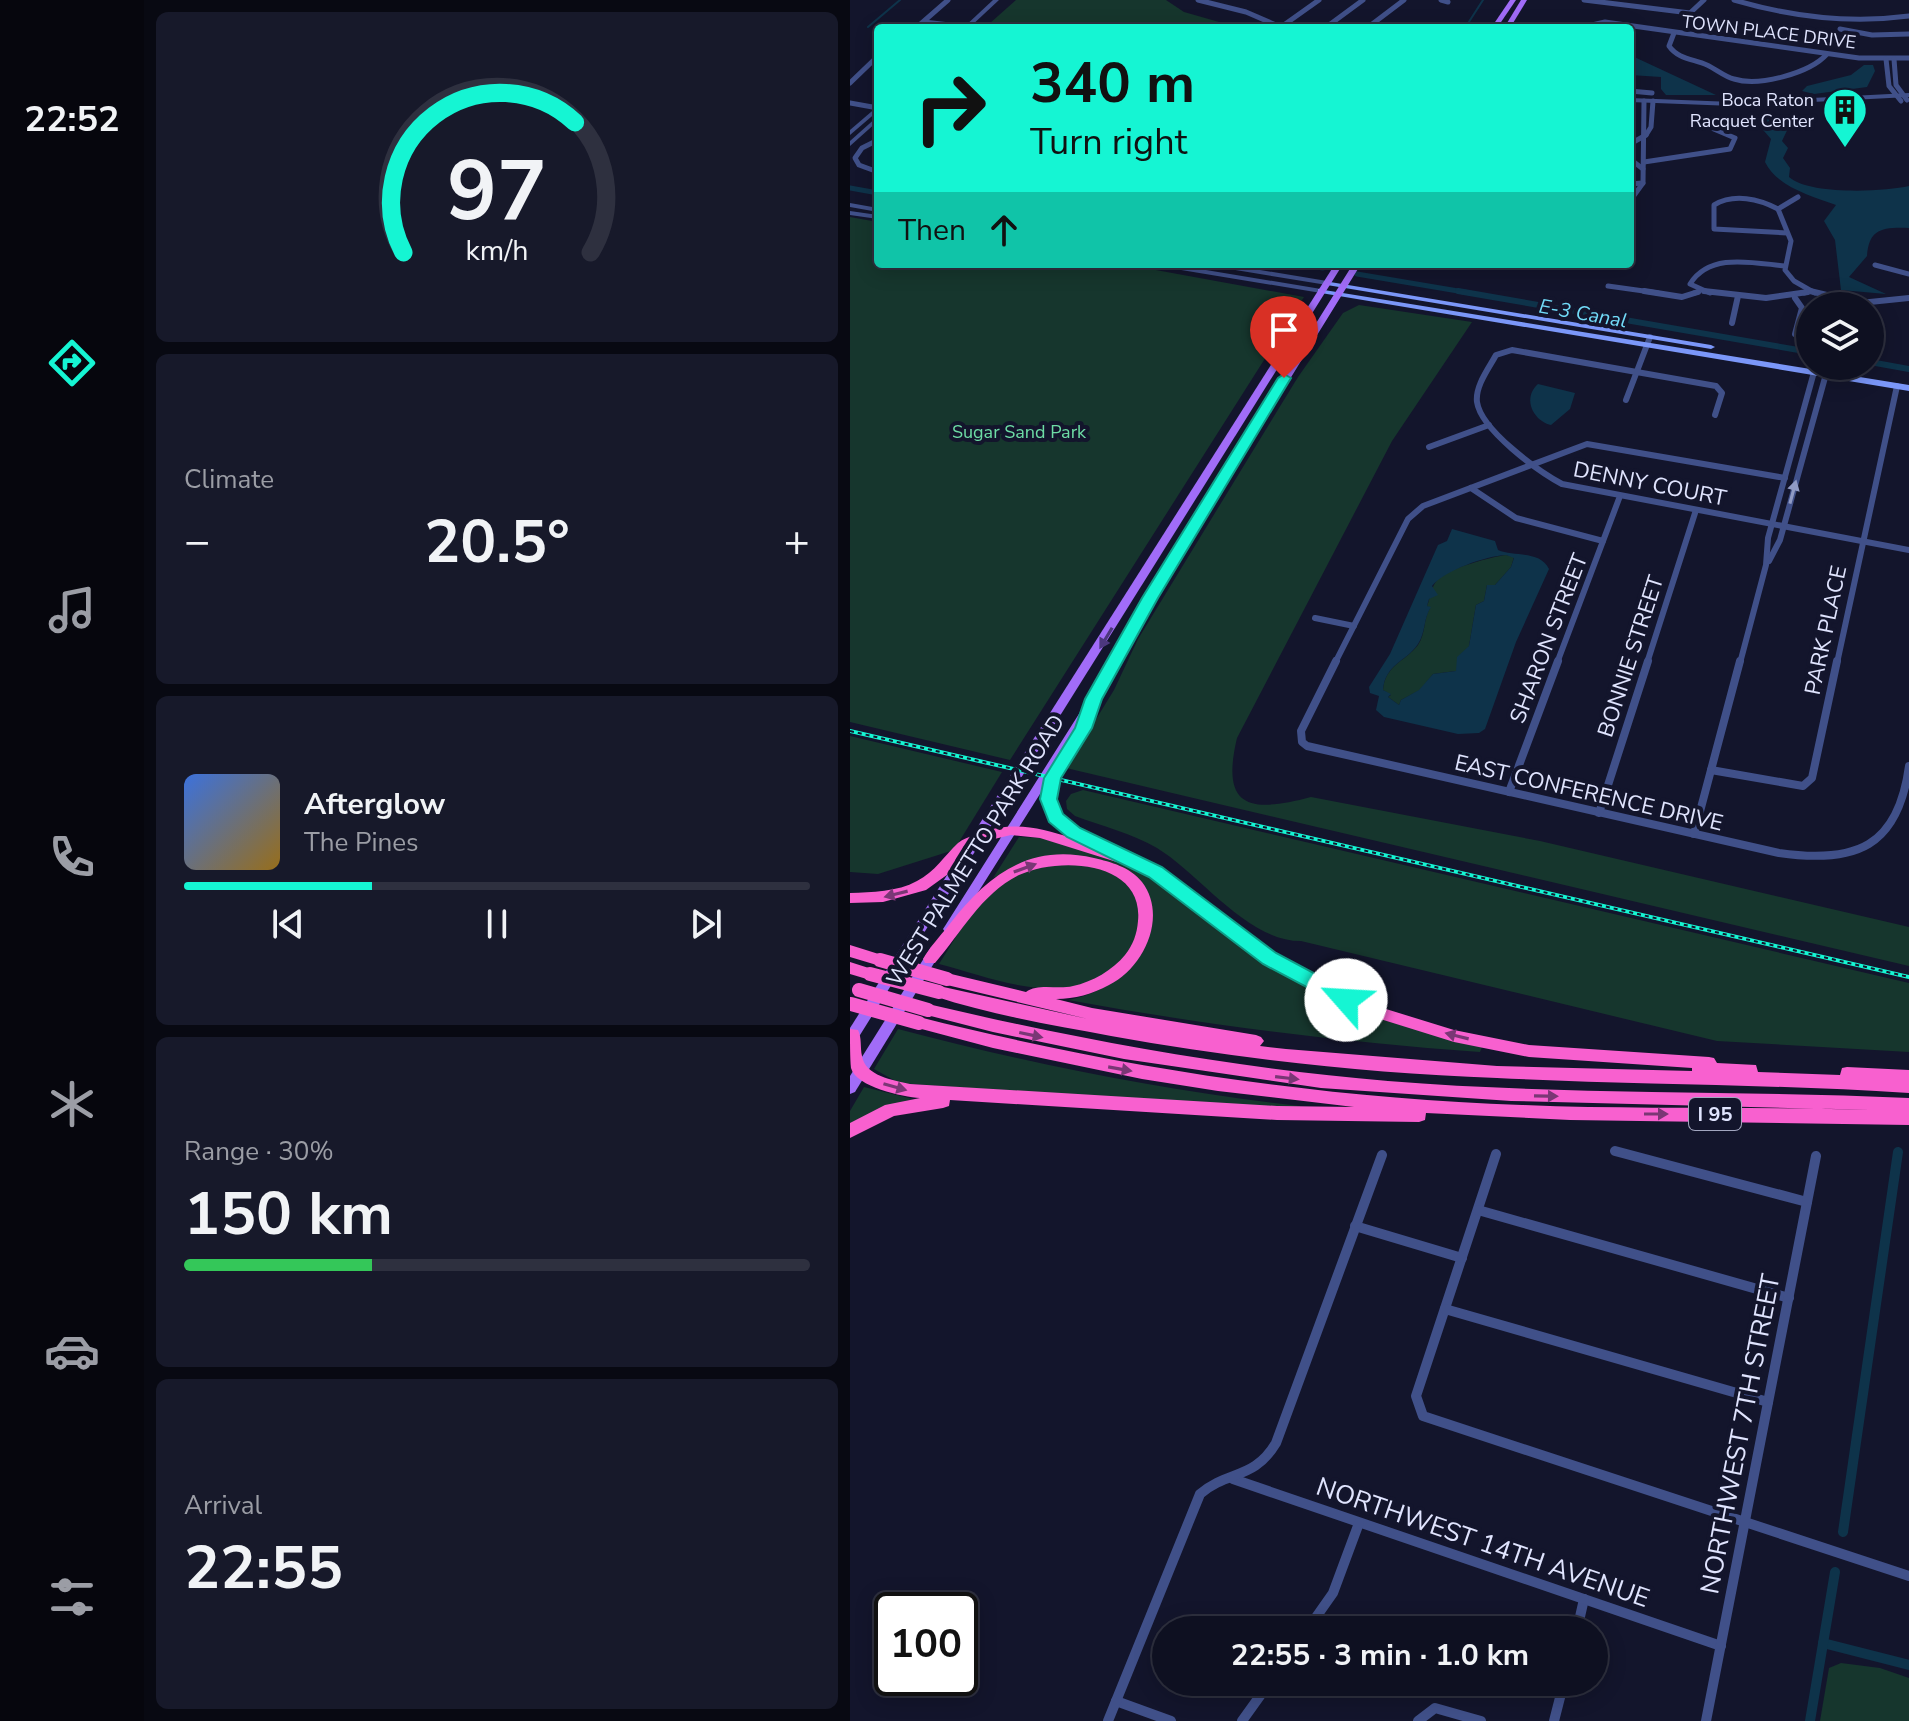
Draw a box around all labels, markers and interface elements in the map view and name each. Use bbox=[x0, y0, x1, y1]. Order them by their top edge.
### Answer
street label: TOWN PLACE DRIVE bbox=[1681, 9, 1857, 55]
text: 340 m bbox=[1030, 45, 1195, 122]
icon: right bbox=[898, 56, 1002, 160]
building icon: Boca Raton Racquet Center bbox=[1821, 86, 1869, 149]
place label: Boca Raton Racquet Center bbox=[1690, 88, 1815, 133]
text: 22:52 bbox=[24, 95, 120, 144]
text: Turn right bbox=[1030, 118, 1187, 167]
text: 97 bbox=[447, 134, 547, 247]
icon: ahead bbox=[982, 208, 1026, 252]
text: Then bbox=[898, 210, 966, 251]
text: km/h bbox=[466, 231, 528, 270]
water label: E-3 Canal bbox=[1537, 292, 1629, 335]
map controls bbox=[1796, 292, 1884, 380]
button: layers bbox=[1796, 292, 1884, 380]
pin bbox=[1250, 296, 1318, 378]
icon: arrive bbox=[1262, 308, 1306, 352]
icon: directions bbox=[44, 335, 100, 391]
park label: Sugar Sand Park bbox=[952, 420, 1087, 444]
street label: DENNY COURT bbox=[1571, 454, 1730, 514]
text: Climate bbox=[184, 462, 274, 497]
one-way arrow bbox=[1787, 480, 1800, 504]
text: 20.5° bbox=[424, 501, 570, 583]
text: − bbox=[184, 512, 210, 572]
text: + bbox=[784, 512, 810, 572]
street label: SHARON STREET bbox=[1503, 548, 1595, 728]
street label: PARK PLACE bbox=[1798, 563, 1854, 698]
street label: BONNIE STREET bbox=[1591, 571, 1671, 741]
icon: music bbox=[44, 582, 100, 638]
one-way arrow bbox=[1099, 627, 1113, 649]
street label: WEST PALMETTO PARK ROAD bbox=[880, 709, 1072, 992]
street label: EAST CONFERENCE DRIVE bbox=[1452, 747, 1726, 838]
text: Afterglow bbox=[304, 784, 445, 825]
text: The Pines bbox=[304, 825, 419, 860]
icon: phone bbox=[44, 829, 100, 885]
one-way arrow bbox=[1013, 861, 1037, 873]
one-way arrow bbox=[883, 888, 908, 900]
icon: previous bbox=[266, 902, 310, 946]
icon: pause bbox=[475, 902, 519, 946]
icon: next bbox=[684, 902, 728, 946]
position arrow bbox=[1304, 958, 1388, 1042]
one-way arrow bbox=[1018, 1029, 1043, 1042]
one-way arrow bbox=[1444, 1030, 1469, 1042]
one-way arrow bbox=[1108, 1063, 1133, 1075]
one-way arrow bbox=[1275, 1071, 1300, 1084]
icon: climate bbox=[44, 1076, 100, 1132]
one-way arrow bbox=[883, 1081, 907, 1094]
one-way arrow bbox=[1534, 1090, 1559, 1102]
road number: I 95 bbox=[1689, 1098, 1741, 1130]
one-way arrow bbox=[1644, 1107, 1669, 1120]
text: Range · 30% bbox=[184, 1134, 334, 1169]
text: 150 km bbox=[184, 1173, 393, 1255]
street label: NORTHWEST 7TH STREET bbox=[1692, 1271, 1789, 1597]
icon: car bbox=[44, 1323, 100, 1379]
street label: NORTHWEST 14TH AVENUE bbox=[1312, 1469, 1654, 1616]
text: Arrival bbox=[184, 1488, 262, 1523]
text: 22:55 bbox=[184, 1527, 343, 1609]
icon: filters bbox=[44, 1569, 100, 1625]
speed limit sign: 100 bbox=[874, 1592, 978, 1696]
text: 22:55 · 3 min · 1.0 km bbox=[1231, 1635, 1529, 1676]

